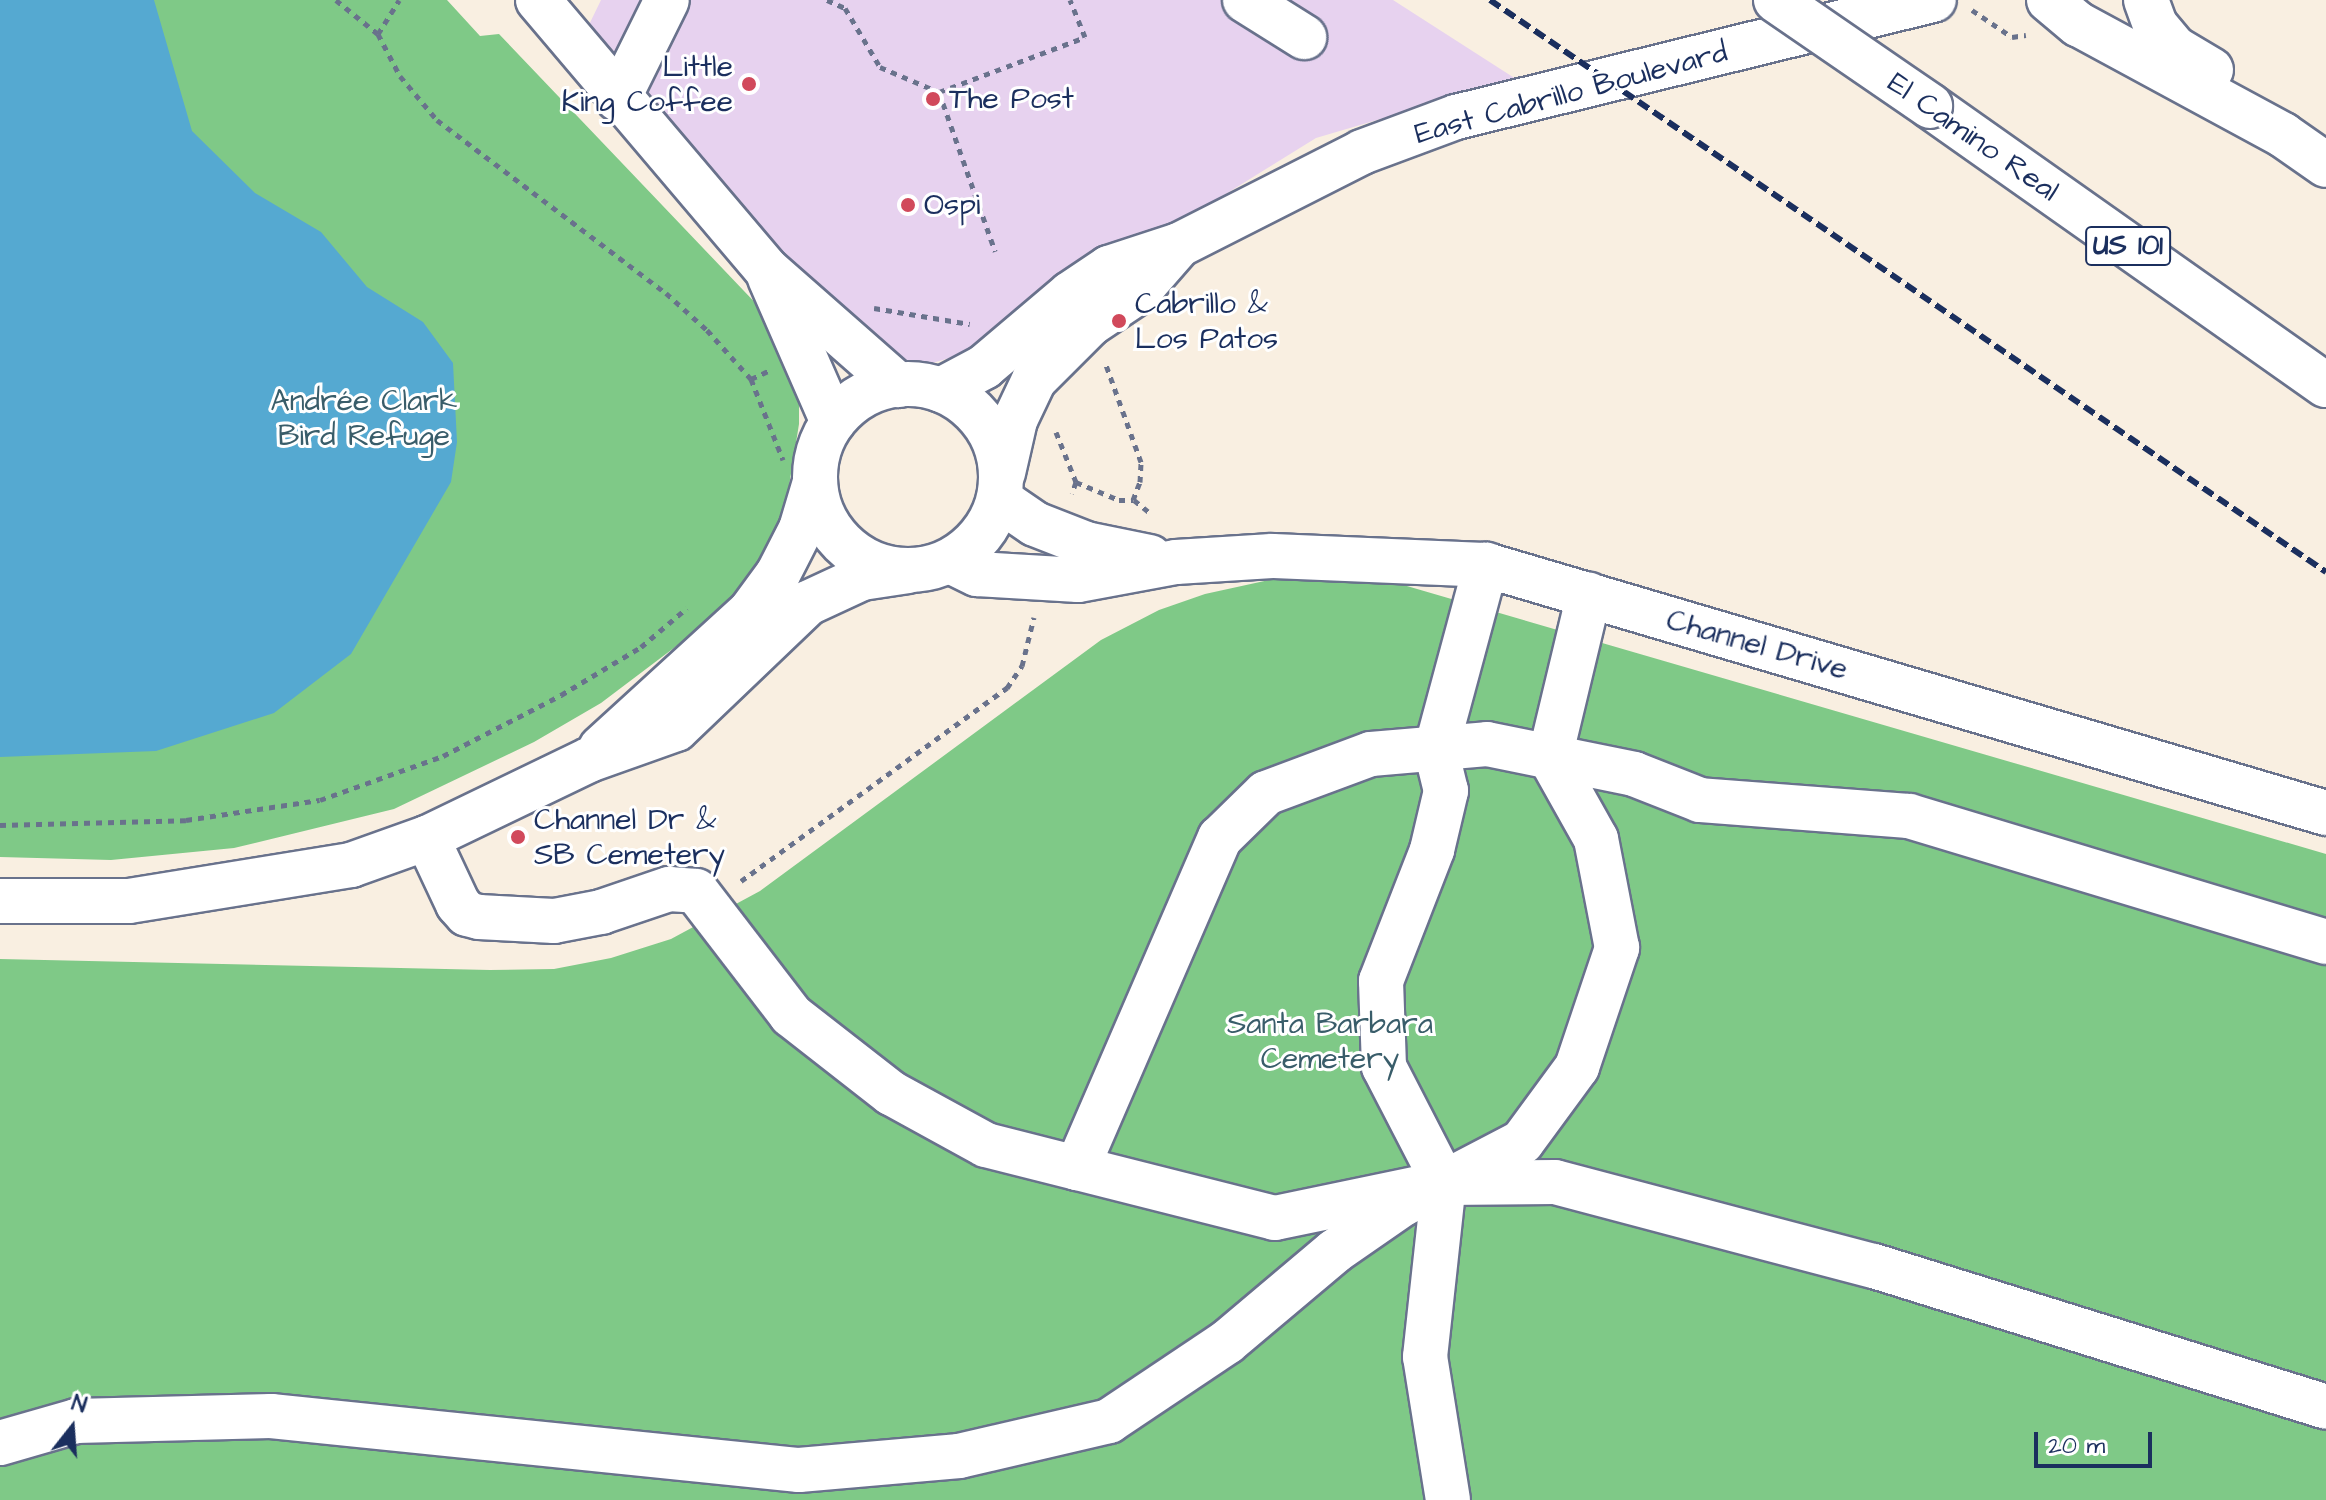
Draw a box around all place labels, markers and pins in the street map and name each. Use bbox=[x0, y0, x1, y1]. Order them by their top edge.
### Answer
place label: Little King Coffee bbox=[562, 49, 733, 120]
marker: Little King Coffee bbox=[740, 75, 758, 93]
place label: The Post bbox=[949, 81, 1074, 117]
marker: The Post bbox=[924, 90, 942, 108]
place label: Ospi bbox=[924, 187, 980, 223]
marker: Ospi bbox=[899, 196, 917, 214]
place label: Cabrillo & Los Patos bbox=[1135, 286, 1278, 356]
marker: Cabrillo & Los Patos bbox=[1110, 312, 1128, 330]
place label: Channel Dr & SB Cemetery bbox=[534, 802, 725, 872]
marker: Channel Dr & SB Cemetery bbox=[509, 828, 527, 846]

